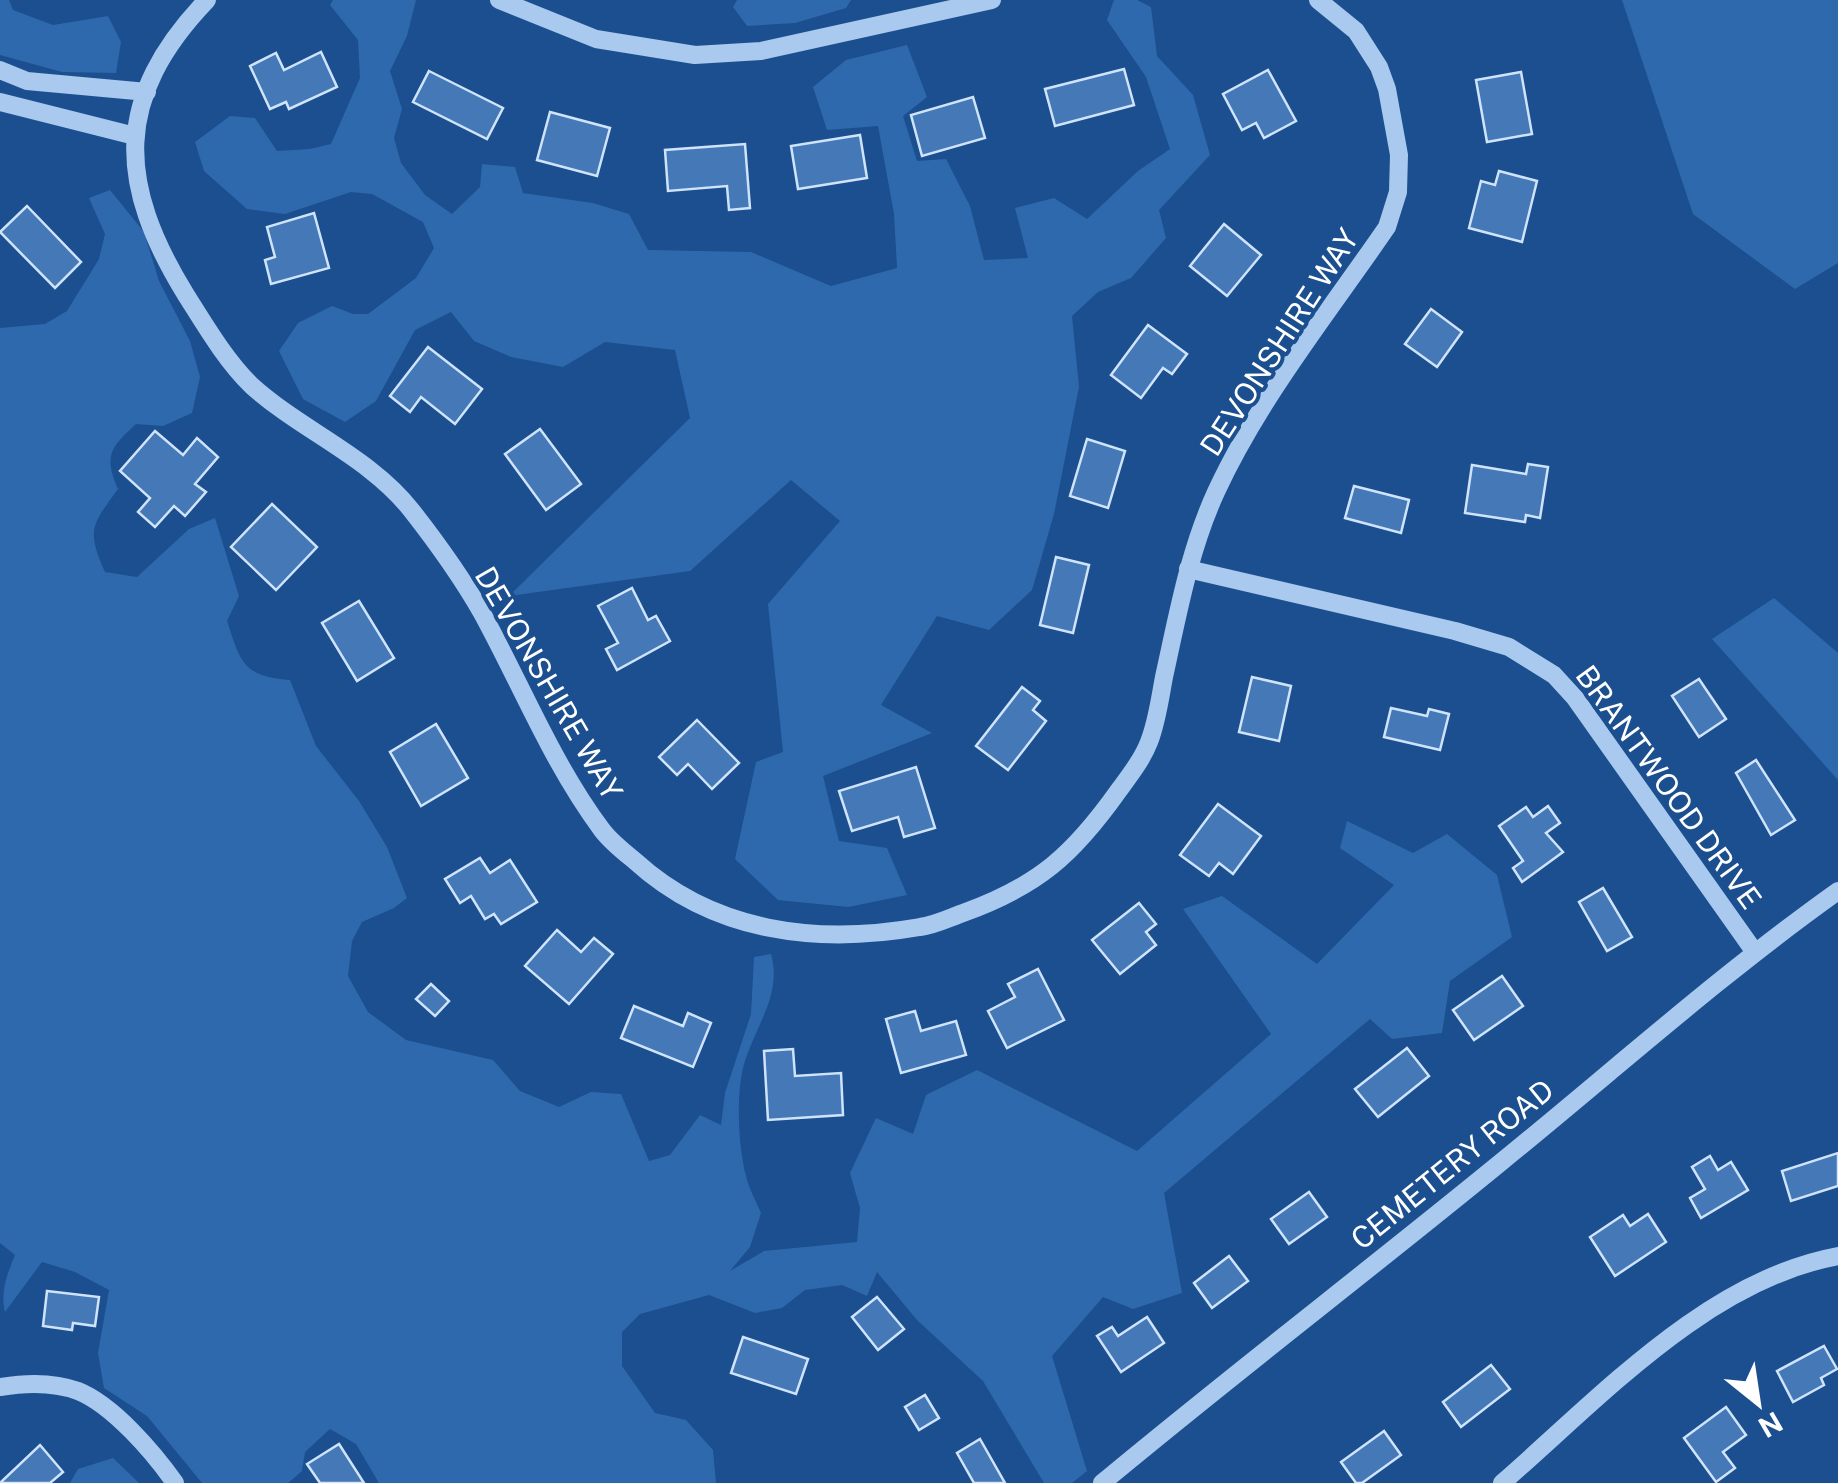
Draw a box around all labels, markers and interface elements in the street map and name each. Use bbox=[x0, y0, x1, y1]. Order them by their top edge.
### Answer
street label: DEVONSHIRE WAY bbox=[1192, 222, 1366, 462]
street label: DEVONSHIRE WAY bbox=[468, 560, 630, 806]
street label: BRANTWOOD DRIVE bbox=[1569, 658, 1769, 916]
street label: CEMETERY ROAD bbox=[1344, 1071, 1560, 1257]
north arrow bbox=[1708, 1353, 1808, 1453]
text: N bbox=[1753, 1405, 1788, 1445]

